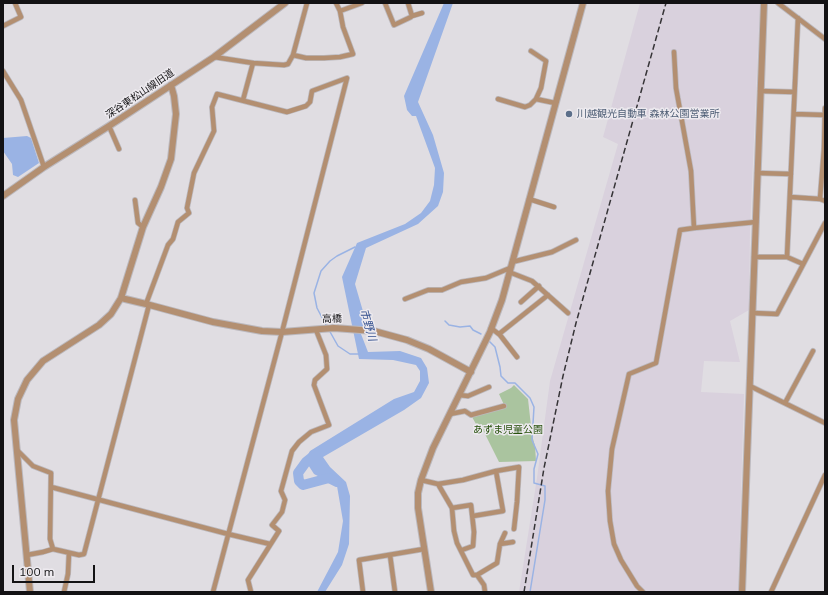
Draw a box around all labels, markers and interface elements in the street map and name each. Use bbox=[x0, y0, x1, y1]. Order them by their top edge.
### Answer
street label: 深谷東松山線旧道 bbox=[103, 67, 177, 121]
place label: 川越観光自動車 森林公園営業所 bbox=[577, 108, 720, 120]
marker: 川越観光自動車 森林公園営業所 bbox=[564, 109, 574, 119]
water label: 市野川 bbox=[357, 307, 379, 343]
street label: 高橋 bbox=[322, 313, 342, 325]
park label: あずま児童公園 bbox=[473, 424, 543, 436]
scale bar bbox=[14, 557, 97, 583]
text: 100 m bbox=[19, 564, 54, 579]

